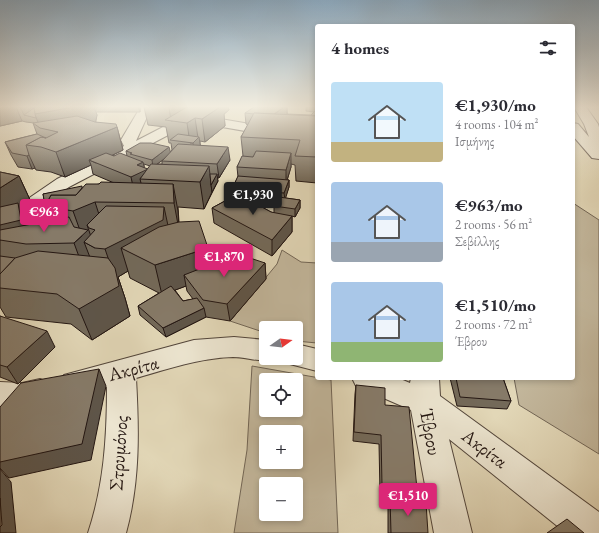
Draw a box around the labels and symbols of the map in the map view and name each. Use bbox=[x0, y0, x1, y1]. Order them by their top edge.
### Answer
pin: €1,930 bbox=[220, 182, 286, 216]
pin: €963 bbox=[20, 199, 68, 233]
pin: €1,870 bbox=[191, 244, 257, 278]
north arrow bbox=[259, 321, 303, 365]
street label: Ακρίτα bbox=[104, 350, 161, 387]
street label: Έβρου bbox=[414, 407, 447, 458]
street label: Στρυμόνος bbox=[103, 415, 134, 491]
street label: Ακρίτα bbox=[456, 422, 513, 474]
pin: €1,510 bbox=[375, 483, 441, 517]

